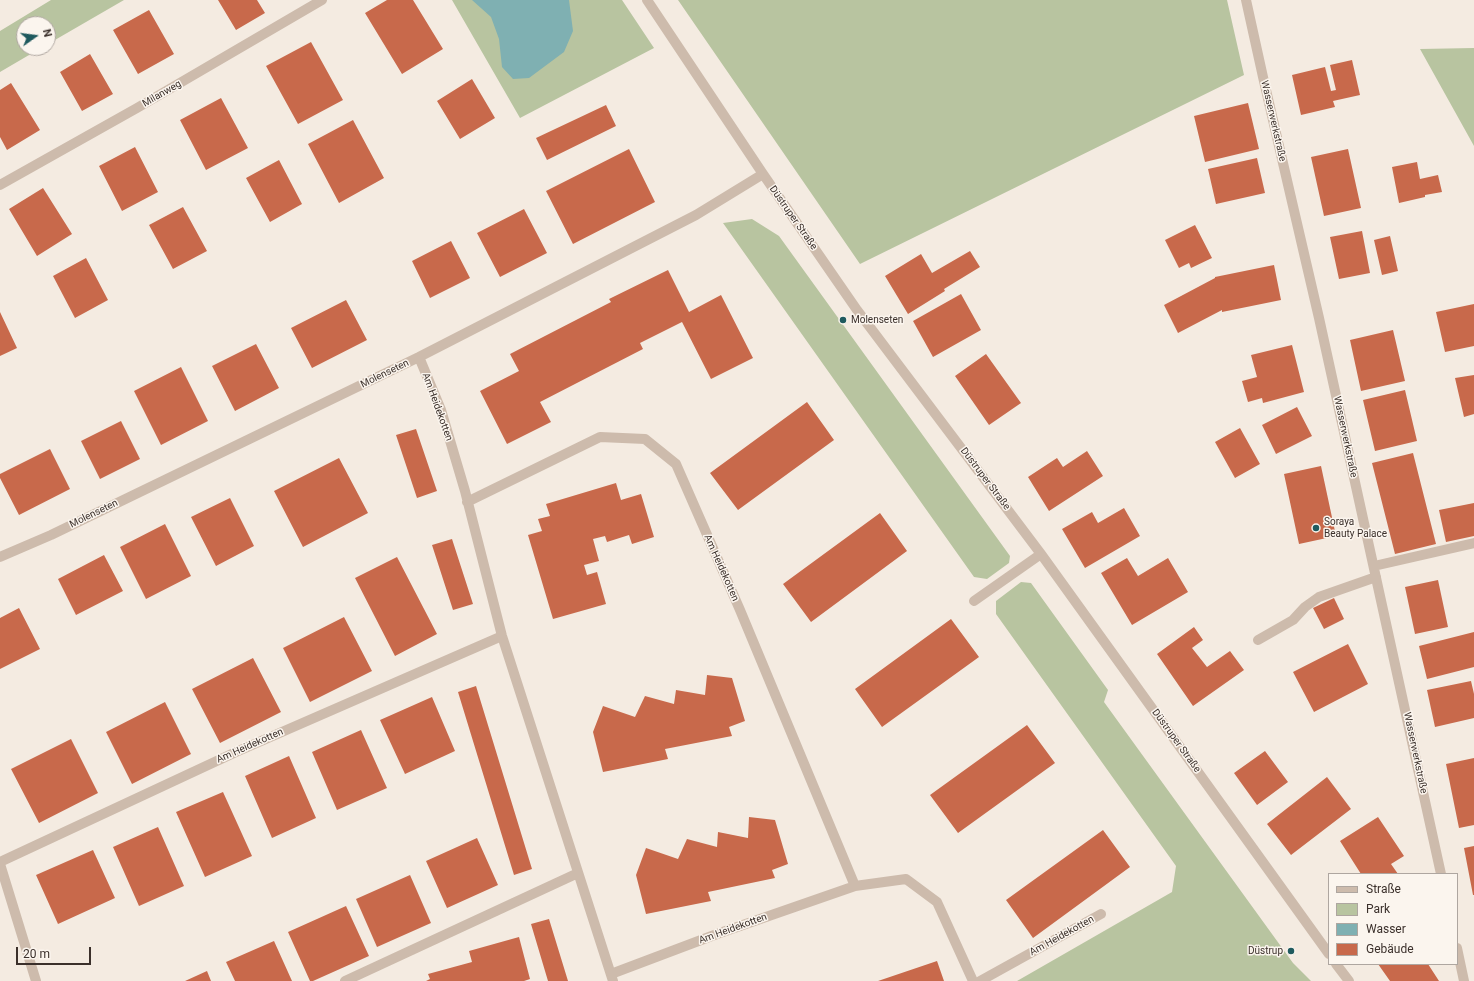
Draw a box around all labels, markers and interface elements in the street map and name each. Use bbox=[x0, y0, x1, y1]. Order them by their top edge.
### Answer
north arrow bbox=[16, 16, 56, 56]
text: N bbox=[40, 28, 54, 39]
street label: Milanweg bbox=[140, 78, 184, 110]
street label: Wasserwerkstraße bbox=[1258, 79, 1288, 163]
street label: Düstruper Straße bbox=[766, 184, 820, 252]
place label: Molenseten bbox=[851, 314, 903, 326]
marker: Molenseten bbox=[838, 315, 848, 325]
street label: Molenseten bbox=[359, 357, 411, 391]
street label: Am Heidekotten bbox=[419, 371, 455, 443]
street label: Wasserwerkstraße bbox=[1331, 395, 1359, 479]
street label: Düstruper Straße bbox=[958, 445, 1012, 513]
street label: Molenseten bbox=[68, 497, 120, 531]
place label: Soraya Beauty Palace bbox=[1324, 516, 1387, 540]
marker: Soraya Beauty Palace bbox=[1311, 523, 1321, 533]
street label: Am Heidekotten bbox=[701, 533, 741, 603]
street label: Düstruper Straße bbox=[1149, 707, 1203, 775]
street label: Wasserwerkstraße bbox=[1401, 711, 1429, 795]
street label: Am Heidekotten bbox=[215, 726, 285, 766]
legend bbox=[1328, 873, 1458, 965]
text: Straße bbox=[1366, 882, 1401, 896]
text: Park bbox=[1366, 902, 1390, 916]
street label: Am Heidekotten bbox=[697, 911, 769, 947]
street label: Am Heidekotten bbox=[1028, 913, 1096, 959]
text: Wasser bbox=[1366, 922, 1406, 936]
scale bar bbox=[18, 939, 93, 965]
text: Gebäude bbox=[1366, 942, 1414, 956]
place label: Düstrup bbox=[1248, 945, 1283, 957]
marker: Düstrup bbox=[1286, 946, 1296, 956]
text: 20 m bbox=[23, 947, 50, 961]

